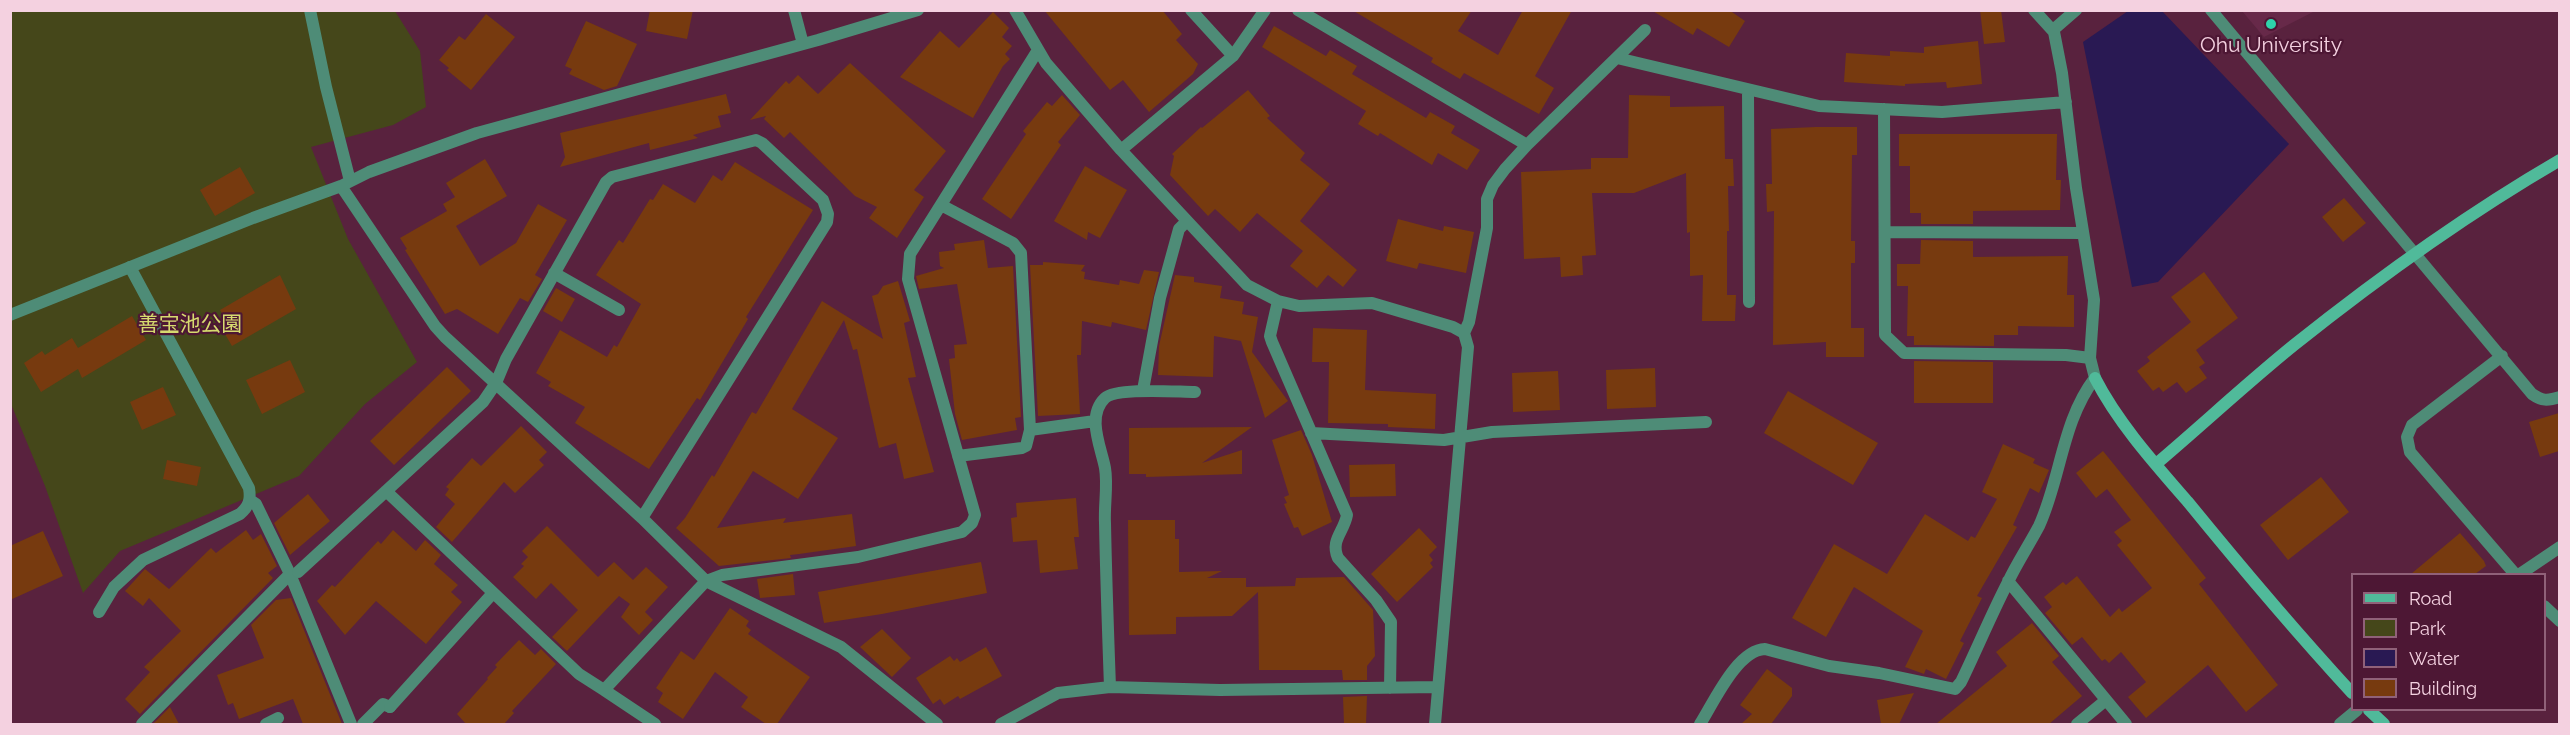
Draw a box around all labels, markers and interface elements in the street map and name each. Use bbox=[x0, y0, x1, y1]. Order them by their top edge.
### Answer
marker: Ohu University bbox=[2264, 17, 2278, 31]
place label: Ohu University bbox=[2200, 33, 2342, 59]
park label: 善宝池公園 bbox=[138, 312, 242, 338]
legend bbox=[2351, 573, 2546, 711]
text: Road bbox=[2409, 588, 2452, 609]
text: Park bbox=[2409, 618, 2446, 639]
text: Water bbox=[2409, 648, 2459, 669]
text: Building bbox=[2409, 678, 2477, 699]

